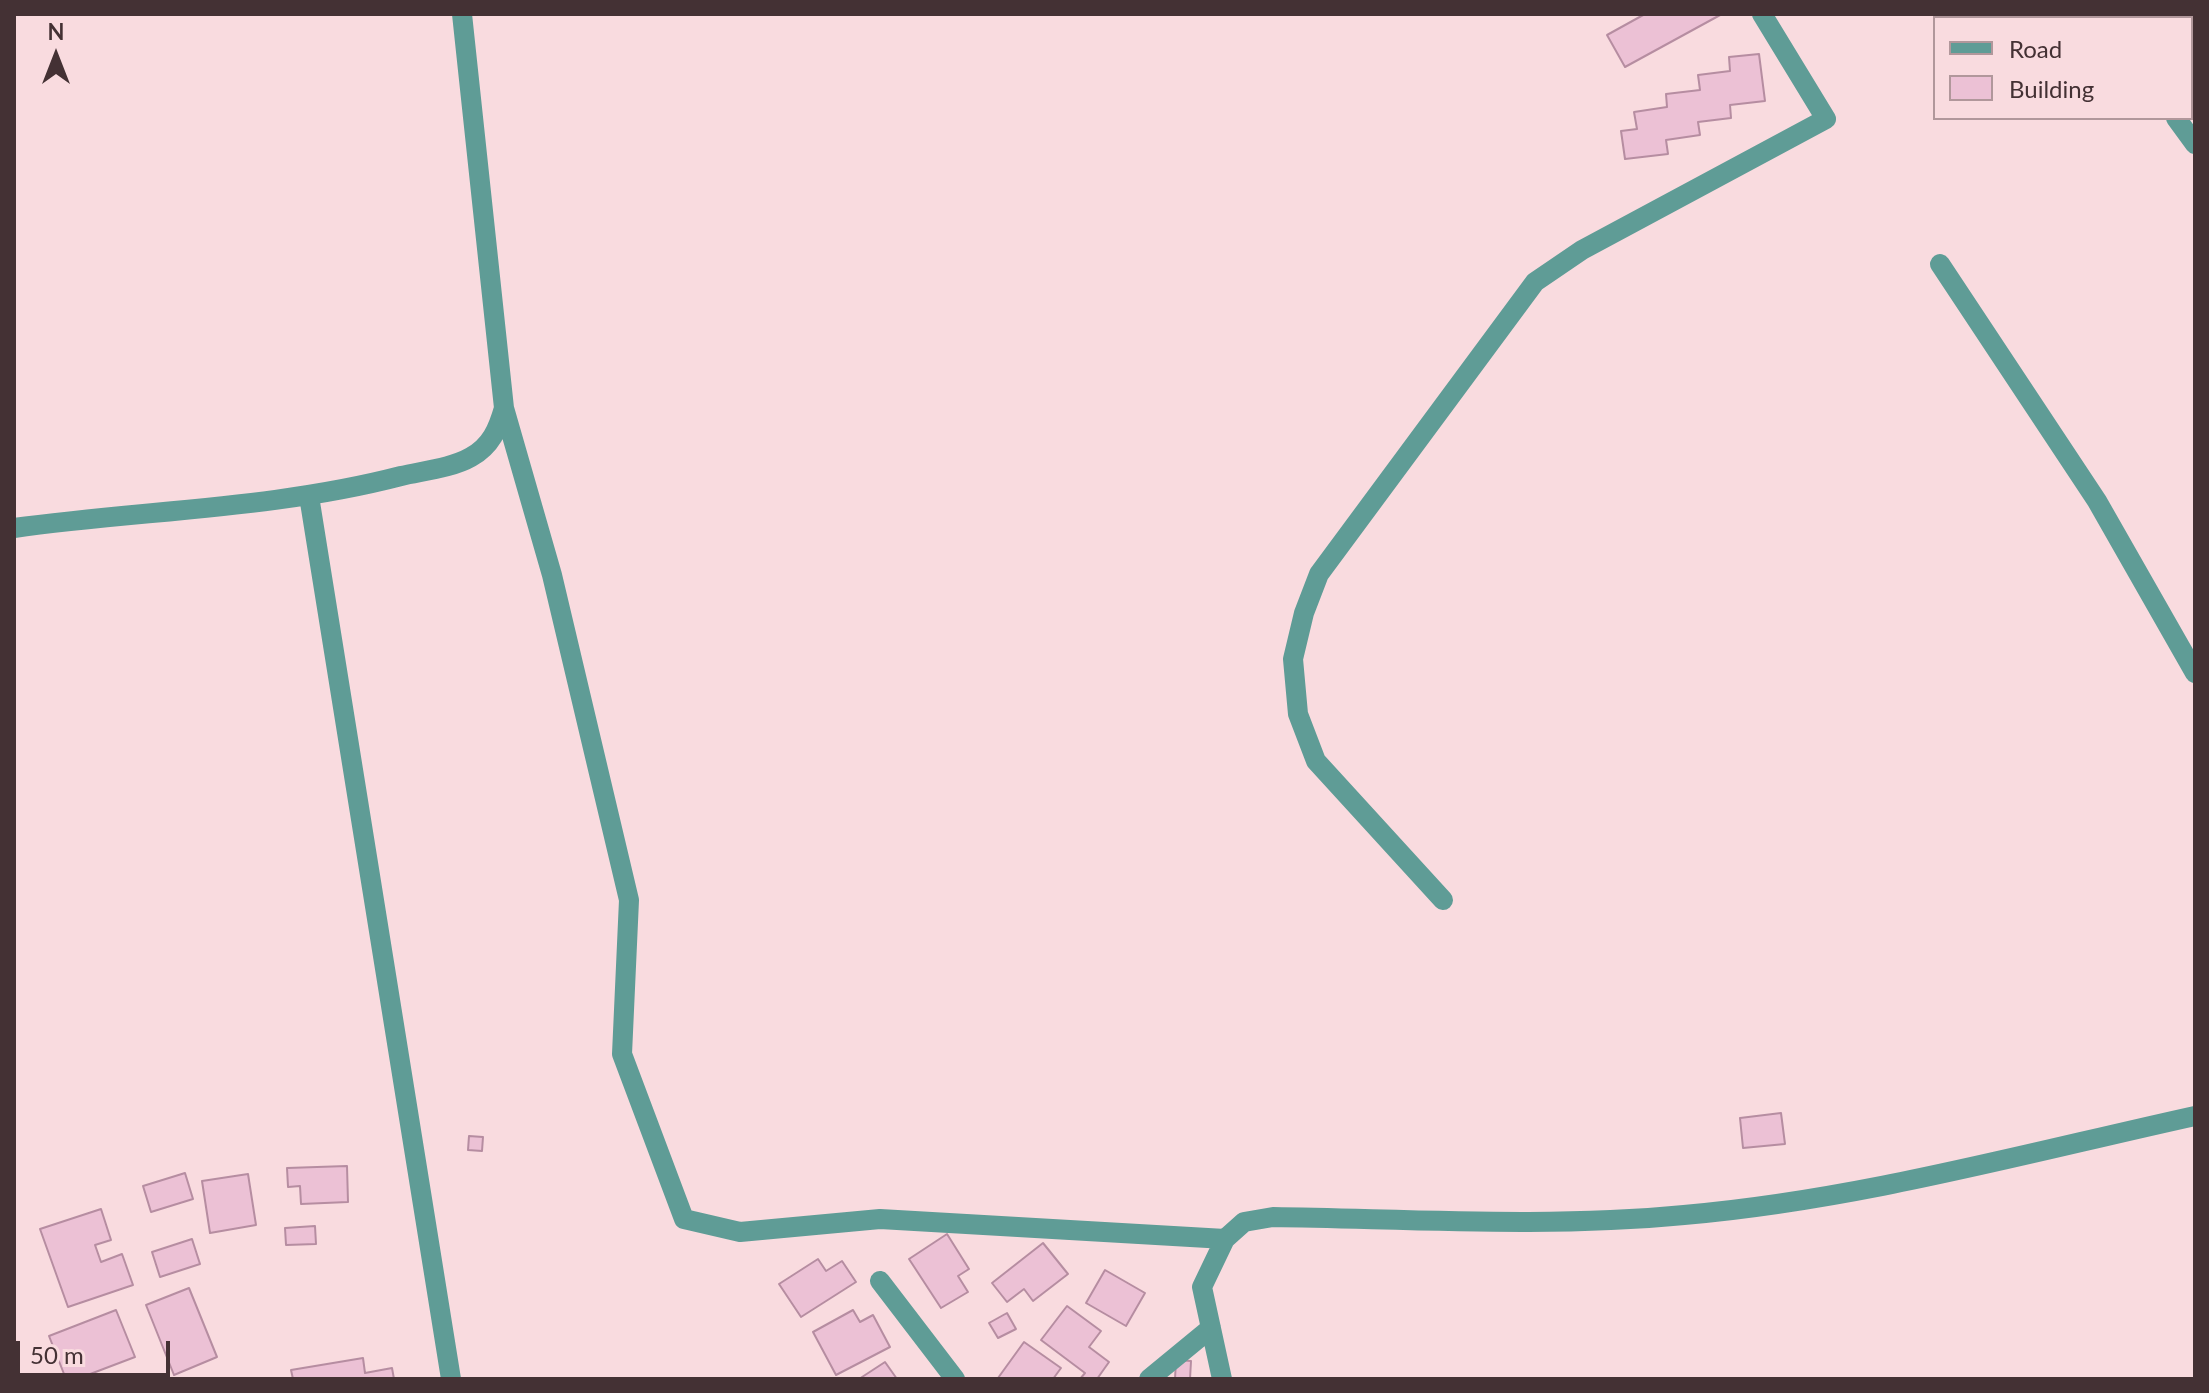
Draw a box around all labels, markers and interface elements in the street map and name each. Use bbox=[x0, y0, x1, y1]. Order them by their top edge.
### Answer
north arrow bbox=[16, 16, 96, 96]
legend bbox=[1933, 16, 2193, 120]
text: N bbox=[48, 18, 64, 45]
text: Road bbox=[2009, 34, 2062, 63]
text: Building bbox=[2009, 74, 2094, 103]
scale bar bbox=[20, 1325, 174, 1375]
text: 50 m bbox=[30, 1340, 84, 1369]

